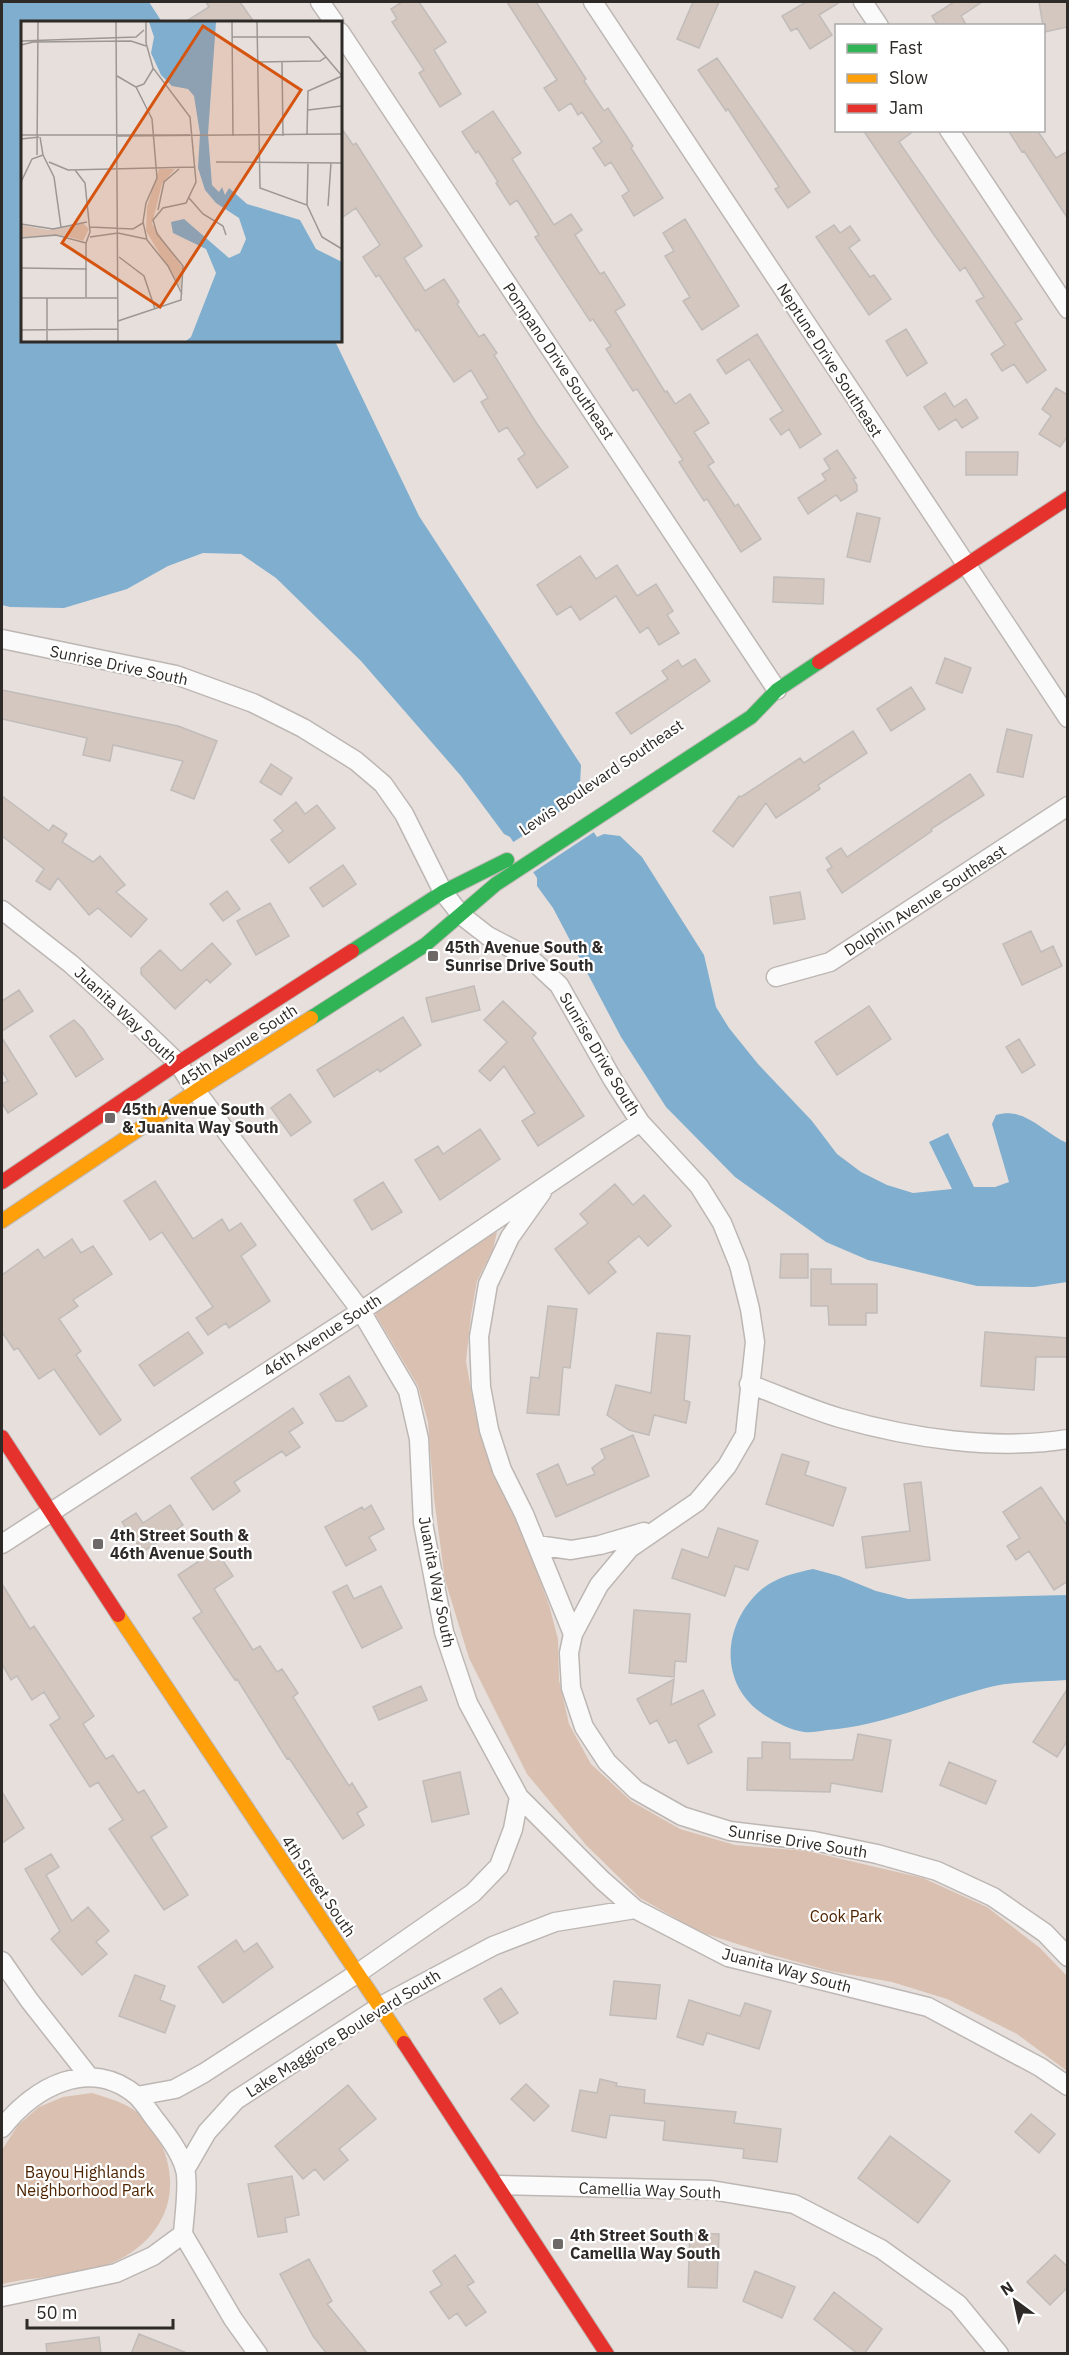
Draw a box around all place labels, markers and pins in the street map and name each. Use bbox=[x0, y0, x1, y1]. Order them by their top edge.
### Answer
place label: 45th Avenue South & Sunrise Drive South bbox=[445, 937, 603, 975]
marker: 45th Avenue South & Sunrise Drive South bbox=[426, 949, 440, 963]
place label: 45th Avenue South & Juanita Way South bbox=[122, 1099, 279, 1137]
marker: 45th Avenue South & Juanita Way South bbox=[103, 1111, 117, 1125]
place label: 4th Street South & 46th Avenue South bbox=[110, 1525, 253, 1563]
marker: 4th Street South & 46th Avenue South bbox=[91, 1537, 105, 1551]
place label: 4th Street South & Camellia Way South bbox=[570, 2225, 720, 2263]
marker: 4th Street South & Camellia Way South bbox=[551, 2237, 565, 2251]

